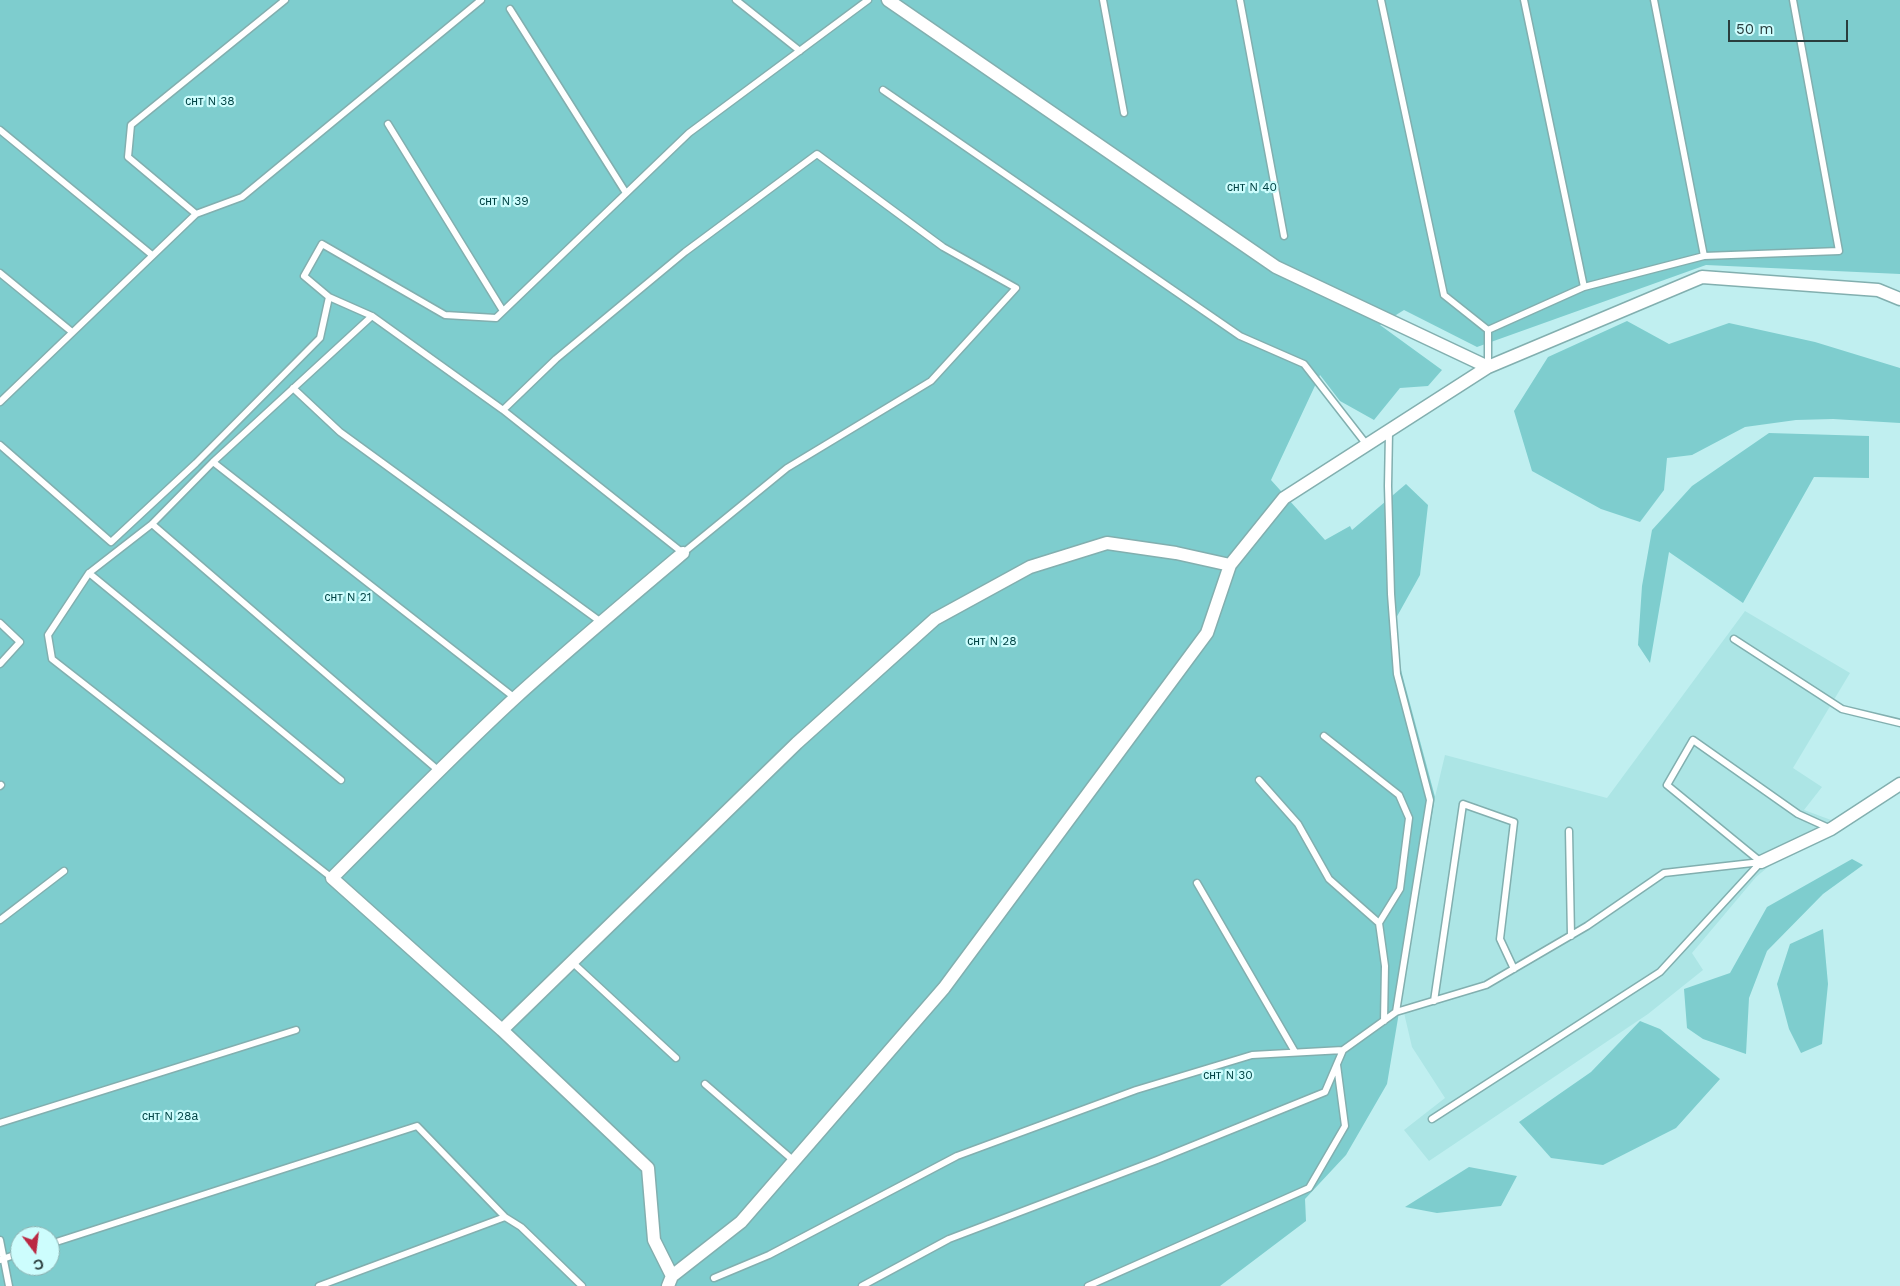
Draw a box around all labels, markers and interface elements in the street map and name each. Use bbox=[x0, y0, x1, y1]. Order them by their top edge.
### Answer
scale bar bbox=[1730, 10, 1850, 42]
text: 50 m bbox=[1736, 20, 1773, 38]
park label: снт N 38 bbox=[185, 94, 235, 108]
park label: снт N 40 bbox=[1227, 180, 1277, 194]
park label: снт N 39 bbox=[479, 194, 529, 208]
park label: снт N 21 bbox=[325, 590, 371, 604]
park label: снт N 28 bbox=[967, 634, 1017, 648]
park label: снт N 30 bbox=[1203, 1068, 1253, 1082]
park label: снт N 28а bbox=[142, 1109, 198, 1123]
north arrow bbox=[10, 1226, 60, 1276]
text: С bbox=[32, 1255, 46, 1274]

